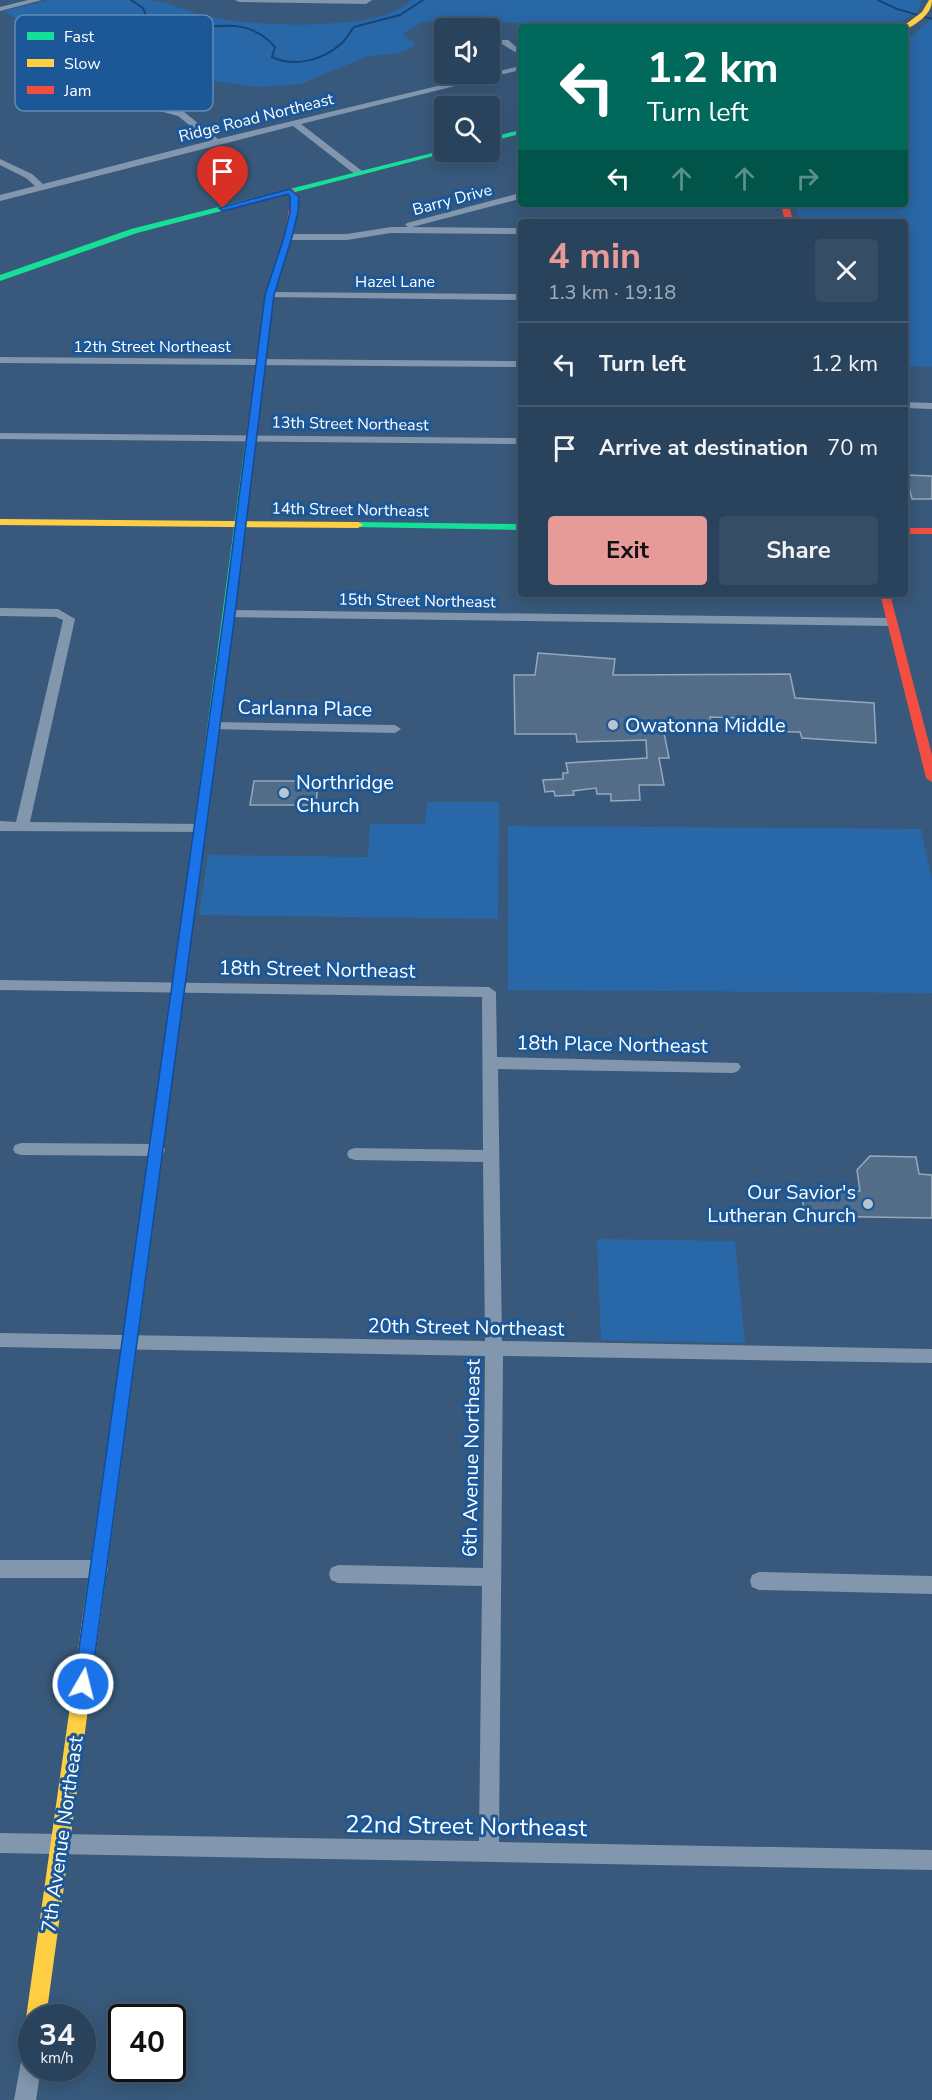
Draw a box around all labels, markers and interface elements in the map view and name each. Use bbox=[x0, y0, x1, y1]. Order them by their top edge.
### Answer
legend bbox=[15, 15, 213, 111]
map controls bbox=[434, 18, 500, 162]
button: sound bbox=[434, 18, 500, 84]
text: Fast bbox=[64, 26, 95, 48]
text: 1.2 km bbox=[647, 40, 779, 97]
icon: left bbox=[548, 48, 626, 126]
text: Slow bbox=[64, 53, 101, 75]
text: Jam bbox=[63, 80, 91, 102]
street label: Ridge Road Northeast bbox=[177, 88, 336, 148]
text: Turn left bbox=[647, 94, 748, 131]
button: search bbox=[434, 96, 500, 162]
pin bbox=[197, 146, 248, 208]
icon: arrive bbox=[206, 155, 239, 188]
icon: left bbox=[602, 162, 635, 195]
icon: ahead bbox=[665, 162, 698, 195]
icon: ahead bbox=[728, 162, 761, 195]
icon: right bbox=[791, 162, 824, 195]
street label: Barry Drive bbox=[410, 179, 494, 221]
text: 4 min bbox=[548, 232, 641, 281]
button: close bbox=[815, 239, 878, 302]
street label: Hazel Lane bbox=[355, 271, 435, 293]
text: 1.3 km · 19:18 bbox=[548, 279, 676, 306]
street label: 12th Street Northeast bbox=[73, 336, 231, 358]
icon: left bbox=[548, 348, 581, 381]
text: Turn left bbox=[599, 349, 686, 379]
text: 1.2 km bbox=[811, 349, 878, 379]
street label: 13th Street Northeast bbox=[271, 412, 429, 436]
icon: arrive bbox=[548, 432, 581, 465]
text: Arrive at destination bbox=[599, 433, 808, 463]
text: 70 m bbox=[827, 433, 878, 463]
street label: 14th Street Northeast bbox=[271, 498, 429, 522]
button: Exit bbox=[548, 516, 707, 585]
button: Share bbox=[719, 516, 878, 585]
street label: 15th Street Northeast bbox=[338, 589, 496, 613]
street label: Carlanna Place bbox=[237, 694, 373, 723]
place label: Owatonna Middle bbox=[625, 712, 786, 739]
marker: Owatonna Middle bbox=[606, 718, 620, 732]
place label: Northridge Church bbox=[296, 769, 394, 819]
marker: Northridge Church bbox=[277, 786, 291, 800]
street label: 18th Street Northeast bbox=[218, 954, 417, 985]
street label: 18th Place Northeast bbox=[516, 1029, 709, 1060]
place label: Our Savior's Lutheran Church bbox=[707, 1179, 856, 1229]
marker: Our Savior's Lutheran Church bbox=[861, 1197, 875, 1211]
street label: 20th Street Northeast bbox=[367, 1312, 566, 1343]
street label: 6th Avenue Northeast bbox=[456, 1358, 487, 1557]
position arrow bbox=[51, 1652, 115, 1716]
street label: 7th Avenue Northeast bbox=[35, 1733, 90, 1934]
street label: 22nd Street Northeast bbox=[345, 1808, 588, 1844]
speed limit sign: 40 bbox=[108, 2004, 186, 2082]
text: 34 bbox=[39, 2015, 75, 2056]
text: km/h bbox=[40, 2048, 74, 2068]

